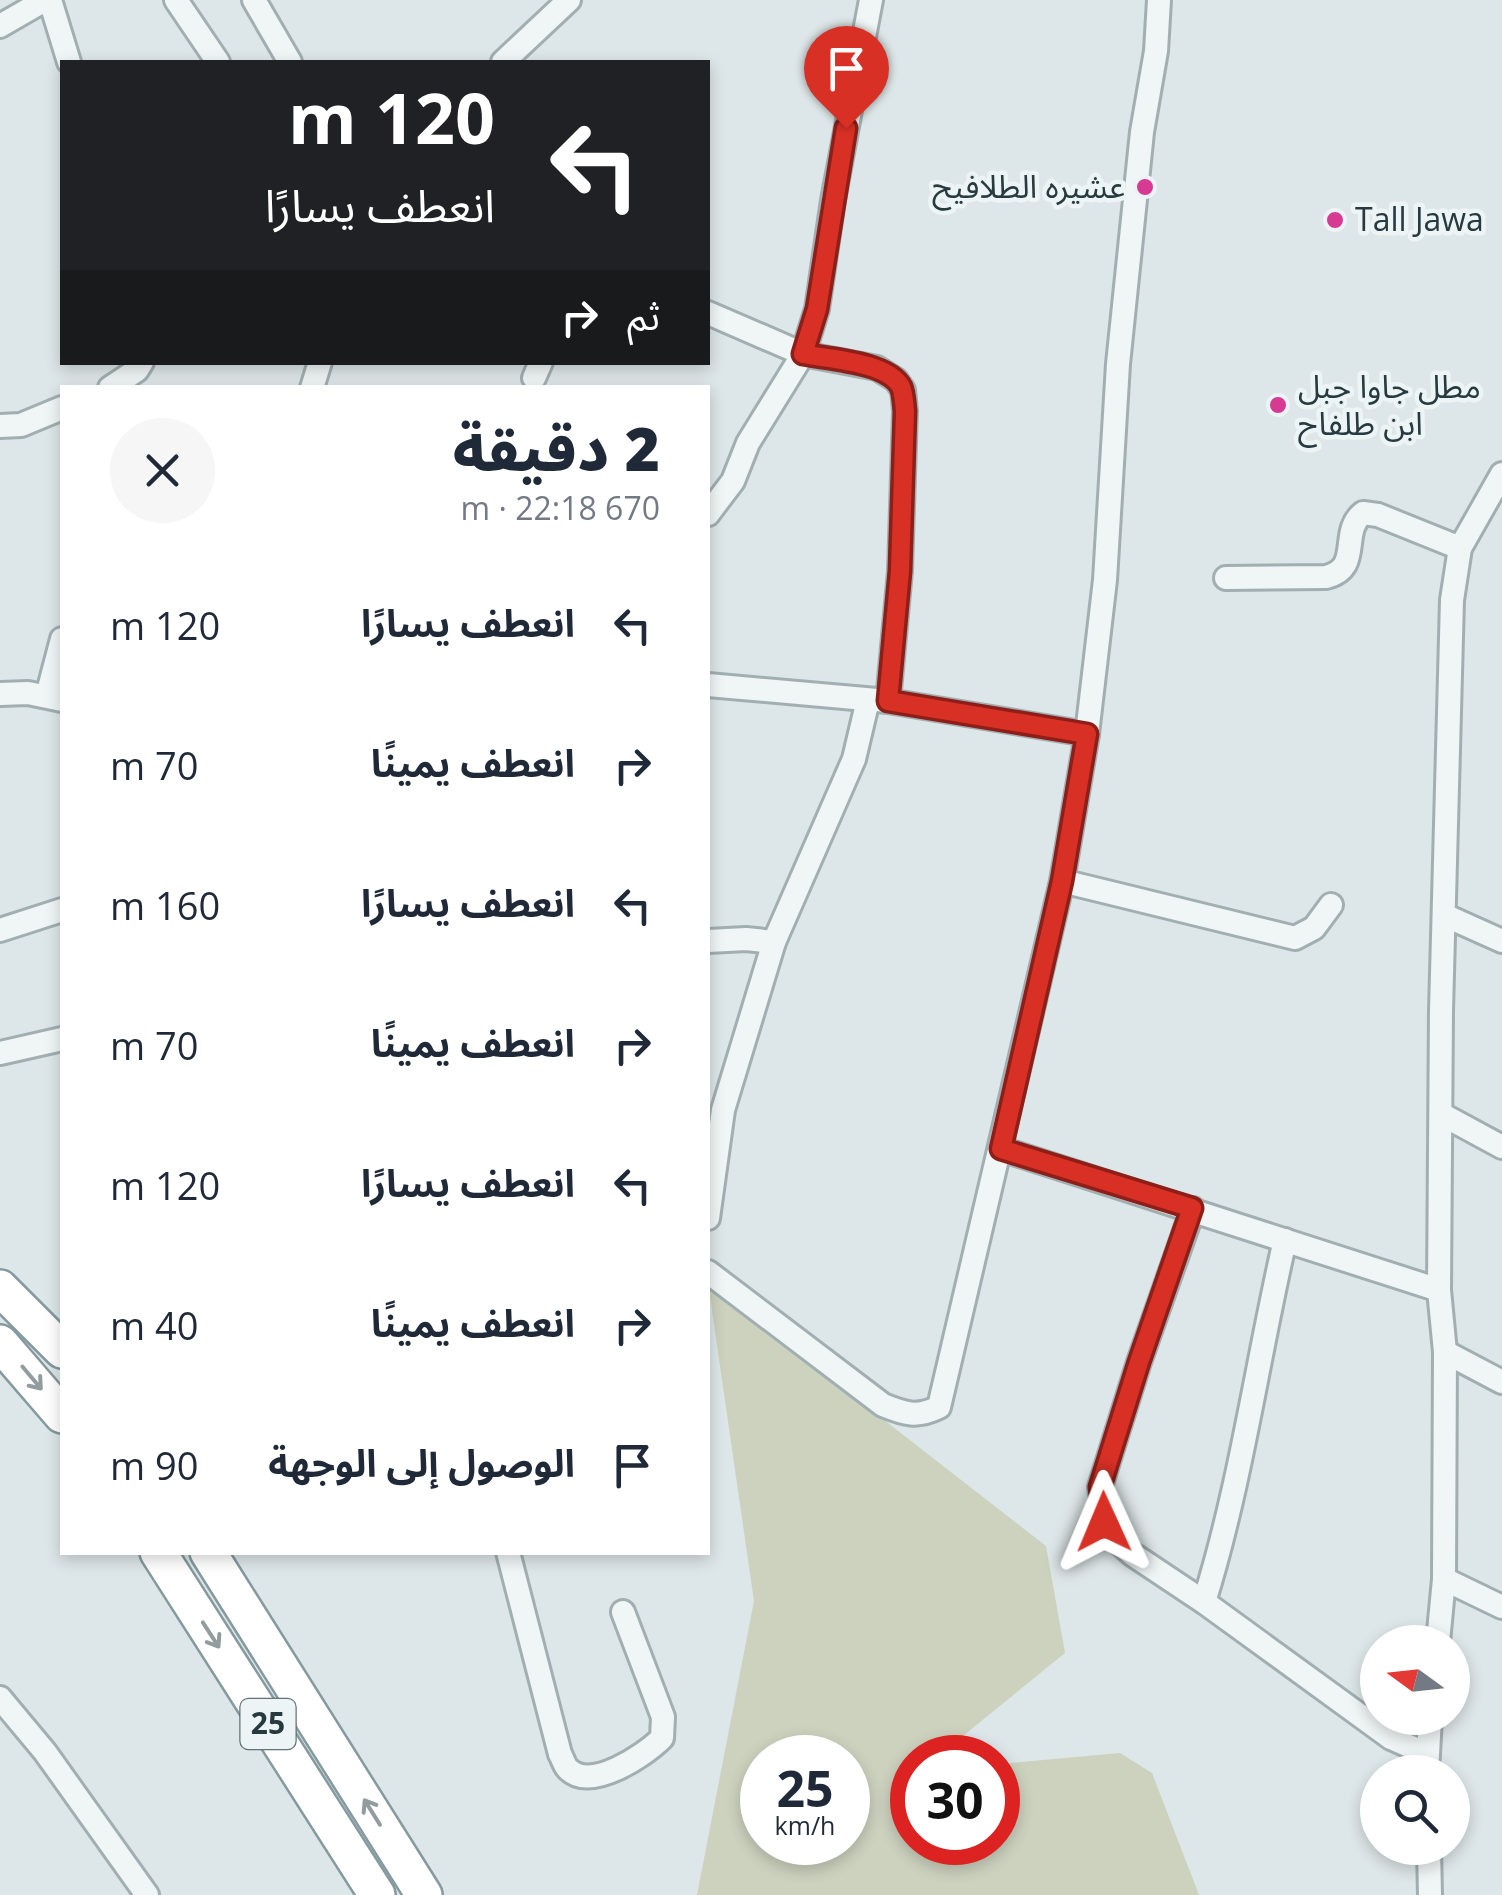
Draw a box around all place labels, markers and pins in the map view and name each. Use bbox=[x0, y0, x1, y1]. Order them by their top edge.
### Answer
pin bbox=[804, 26, 889, 129]
place label: عشيره الطلافيح bbox=[932, 164, 1125, 211]
marker: عشيره الطلافيح bbox=[1134, 176, 1156, 198]
place label: Tall Jawa bbox=[1355, 197, 1484, 240]
marker: Tall Jawa bbox=[1324, 209, 1346, 231]
place label: مطل جاوا جبل ابن طلفاح bbox=[1298, 364, 1481, 448]
marker: مطل جاوا جبل ابن طلفاح bbox=[1267, 394, 1289, 416]

